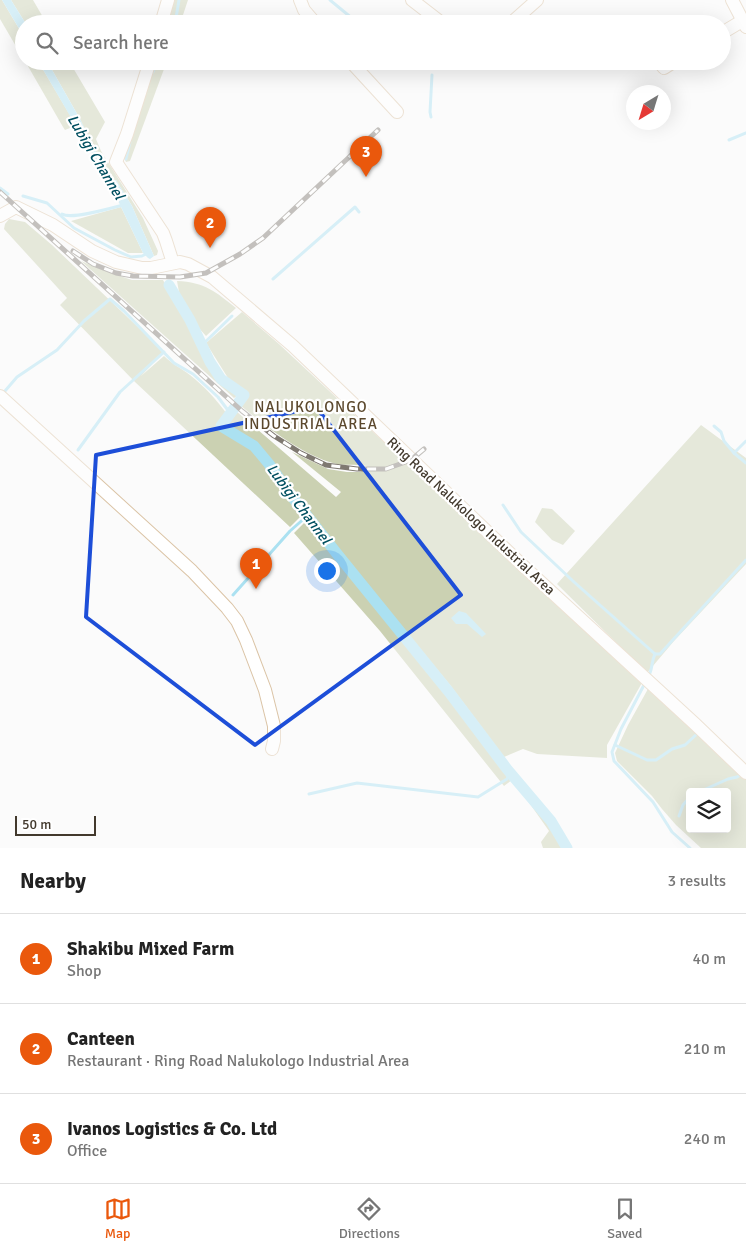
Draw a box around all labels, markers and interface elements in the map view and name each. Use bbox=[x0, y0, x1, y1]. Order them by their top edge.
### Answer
search box bbox=[15, 15, 731, 70]
icon: search bbox=[33, 29, 61, 57]
text: Search here bbox=[73, 31, 169, 55]
north arrow bbox=[626, 85, 671, 130]
water label: Lubigi Channel bbox=[64, 111, 129, 204]
pin: 3 bbox=[350, 136, 382, 177]
pin: 2 bbox=[194, 207, 226, 248]
district label: NALUKOLONGO INDUSTRIAL AREA bbox=[244, 398, 378, 433]
street label: Ring Road Nalukologo Industrial Area bbox=[383, 434, 559, 598]
water label: Lubigi Channel bbox=[263, 460, 336, 549]
pin: 1 bbox=[240, 548, 272, 589]
your location bbox=[314, 558, 340, 584]
map controls bbox=[686, 788, 731, 833]
button: layers bbox=[686, 788, 731, 833]
scale bar bbox=[15, 813, 96, 836]
text: 50 m bbox=[22, 816, 51, 833]
text: Nearby bbox=[20, 868, 86, 894]
text: 3 results bbox=[667, 871, 726, 891]
text: Shakibu Mixed Farm bbox=[67, 937, 234, 961]
text: 1 bbox=[32, 949, 40, 969]
text: 40 m bbox=[692, 949, 726, 969]
text: Shop bbox=[67, 961, 101, 981]
text: Canteen bbox=[67, 1027, 135, 1051]
text: 2 bbox=[32, 1039, 40, 1059]
text: 210 m bbox=[684, 1039, 726, 1059]
text: Restaurant · Ring Road Nalukologo Industrial Area bbox=[67, 1051, 409, 1071]
text: Ivanos Logistics & Co. Ltd bbox=[67, 1117, 277, 1141]
text: 3 bbox=[32, 1129, 40, 1149]
text: 240 m bbox=[684, 1129, 726, 1149]
text: Office bbox=[67, 1141, 107, 1161]
tab: Map bbox=[104, 1195, 132, 1242]
tab: Directions bbox=[339, 1195, 400, 1242]
tab: Saved bbox=[607, 1195, 642, 1242]

